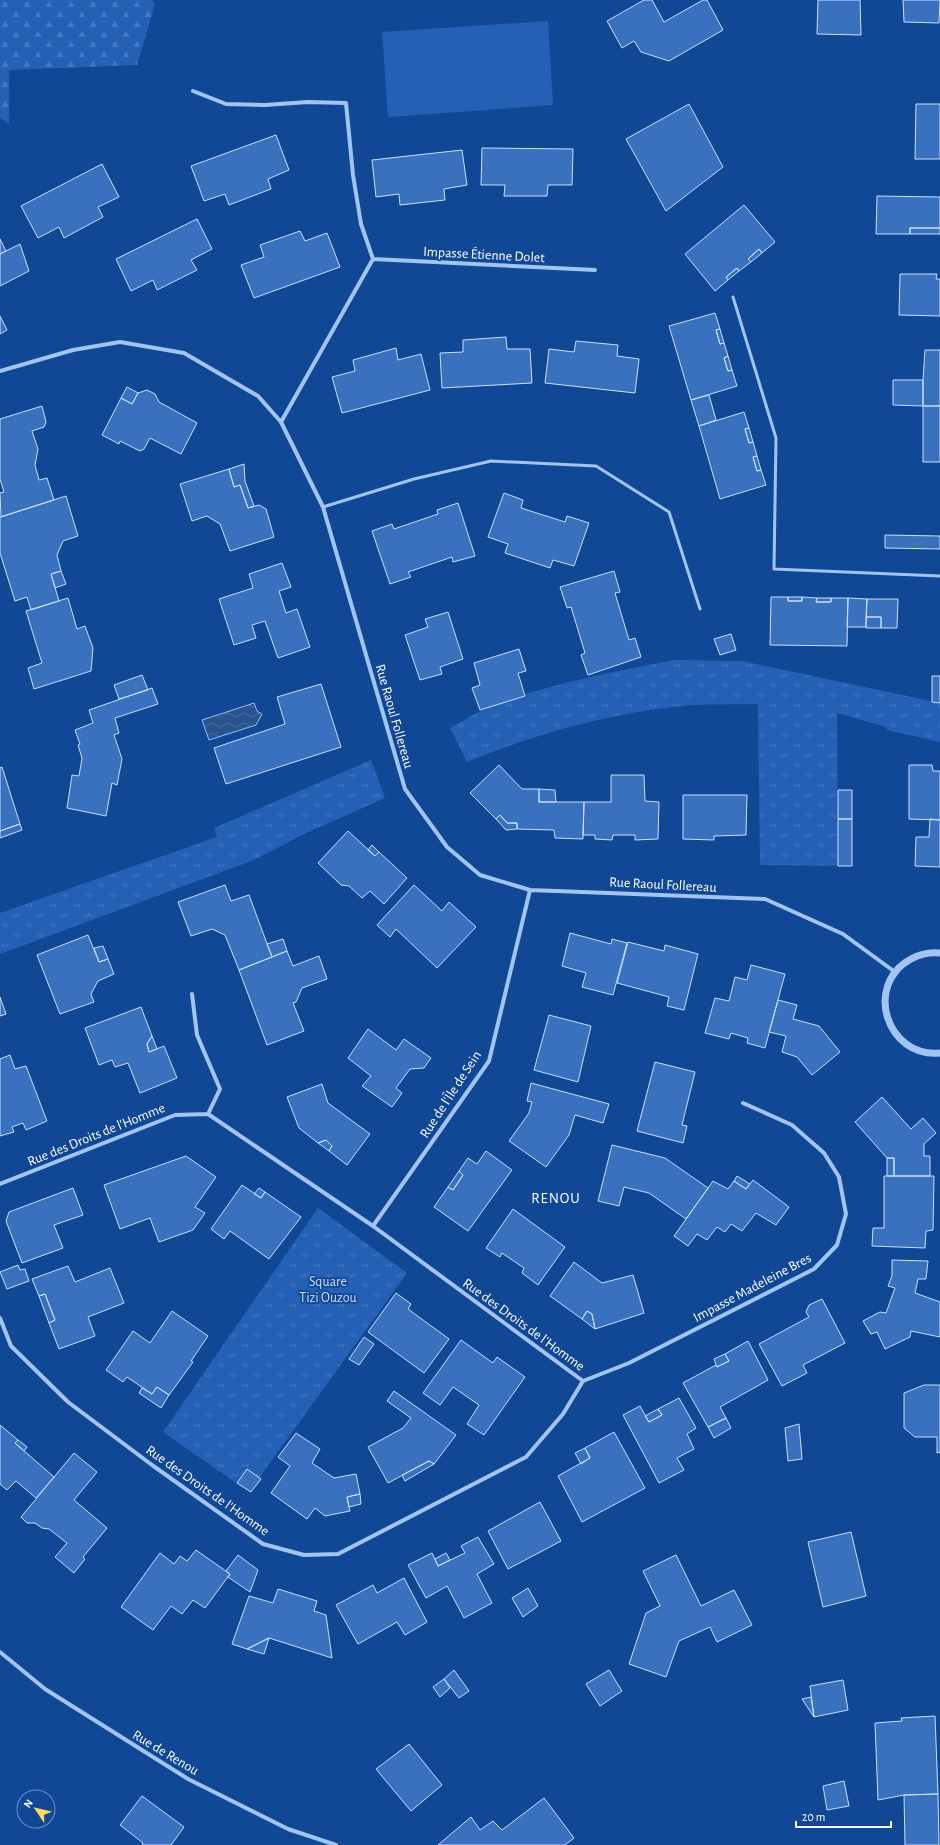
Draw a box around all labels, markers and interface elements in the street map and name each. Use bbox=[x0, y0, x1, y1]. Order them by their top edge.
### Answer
street label: Impasse Étienne Dolet bbox=[423, 242, 546, 265]
street label: Rue Raoul Follereau bbox=[372, 663, 416, 770]
street label: Rue Raoul Follereau bbox=[609, 875, 717, 895]
street label: Rue de l'Île de Sein bbox=[416, 1047, 484, 1141]
street label: Rue des Droits de l'Homme bbox=[26, 1101, 167, 1169]
district label: RENOU bbox=[531, 1191, 581, 1206]
street label: Impasse Madeleine Bres bbox=[691, 1251, 814, 1325]
park label: Square Tizi Ouzou bbox=[299, 1275, 357, 1305]
street label: Rue des Droits de l'Homme bbox=[460, 1276, 587, 1374]
street label: Rue des Droits de l'Homme bbox=[143, 1443, 272, 1539]
street label: Rue de Renou bbox=[130, 1728, 201, 1778]
north arrow bbox=[16, 1789, 56, 1829]
text: N bbox=[22, 1797, 35, 1810]
scale bar bbox=[796, 1803, 891, 1829]
text: 20 m bbox=[802, 1811, 825, 1823]

